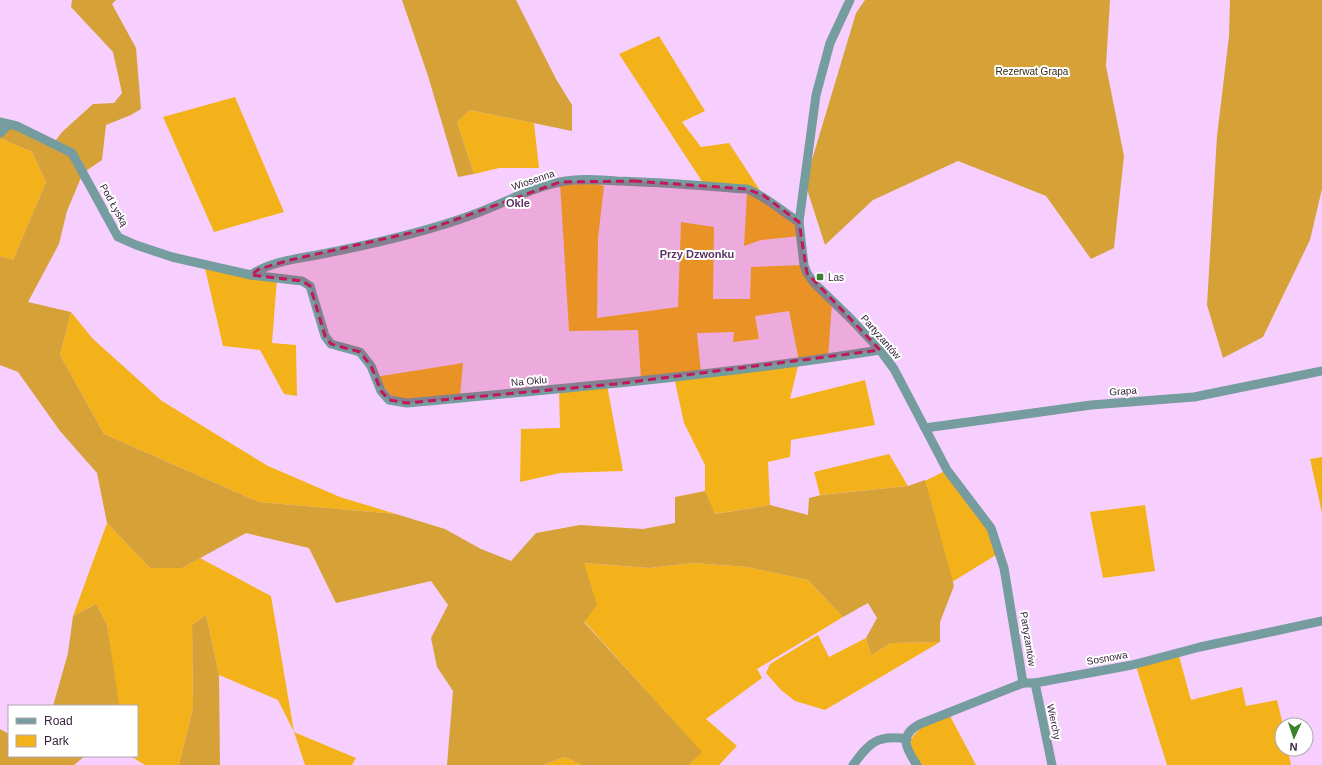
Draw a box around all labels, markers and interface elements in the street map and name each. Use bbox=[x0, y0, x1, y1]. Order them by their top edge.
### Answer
park label: Rezerwat Grapa bbox=[996, 66, 1069, 77]
street label: Wiosenna bbox=[510, 167, 556, 192]
street label: Pod Łyską bbox=[98, 182, 130, 228]
district label: Okle bbox=[506, 197, 530, 209]
district label: Przy Dzwonku bbox=[660, 248, 734, 260]
marker: Las bbox=[815, 272, 825, 282]
place label: Las bbox=[828, 272, 844, 283]
street label: Partyzantów bbox=[859, 313, 904, 362]
street label: Na Oklu bbox=[511, 374, 547, 388]
street label: Grapa bbox=[1109, 385, 1138, 397]
street label: Partyzantów bbox=[1018, 611, 1038, 668]
street label: Sosnowa bbox=[1086, 649, 1129, 667]
street label: Wierchy bbox=[1045, 703, 1063, 741]
legend bbox=[8, 705, 138, 757]
text: Road bbox=[44, 714, 73, 728]
north arrow bbox=[1274, 717, 1314, 757]
text: Park bbox=[44, 734, 70, 748]
text: N bbox=[1289, 741, 1298, 753]

